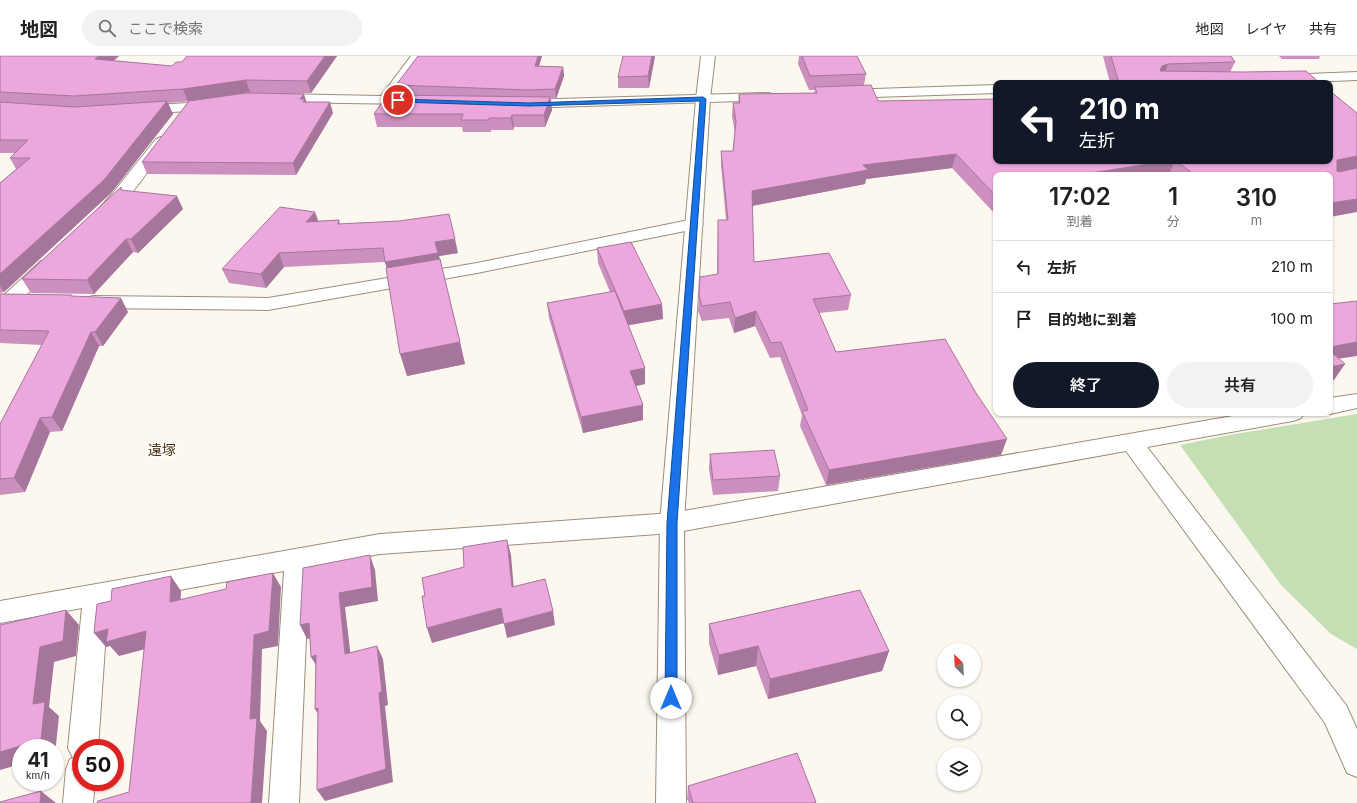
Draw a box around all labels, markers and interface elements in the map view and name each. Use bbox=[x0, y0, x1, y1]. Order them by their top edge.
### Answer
search box bbox=[82, 10, 362, 46]
icon: search bbox=[96, 17, 118, 39]
text: 地図 bbox=[20, 18, 58, 41]
text: ここで検索 bbox=[128, 19, 203, 38]
text: 地図 bbox=[1195, 20, 1223, 37]
text: レイヤ bbox=[1245, 20, 1287, 37]
text: 共有 bbox=[1309, 20, 1337, 37]
pin bbox=[381, 83, 415, 117]
icon: arrive bbox=[387, 89, 409, 111]
text: 210 m bbox=[1079, 92, 1160, 126]
icon: left bbox=[1013, 96, 1065, 148]
text: 左折 bbox=[1079, 130, 1115, 151]
text: 17:02 bbox=[1049, 182, 1111, 211]
text: 1 bbox=[1168, 182, 1178, 211]
text: 310 bbox=[1236, 183, 1277, 212]
text: m bbox=[1251, 212, 1262, 228]
text: 到着 bbox=[1067, 213, 1093, 229]
text: 分 bbox=[1167, 213, 1180, 229]
icon: left bbox=[1013, 256, 1035, 278]
text: 210 m bbox=[1271, 257, 1313, 276]
text: 左折 bbox=[1047, 258, 1077, 277]
icon: arrive bbox=[1013, 308, 1035, 330]
text: 100 m bbox=[1271, 309, 1313, 328]
text: 目的地に到着 bbox=[1047, 310, 1137, 329]
button: 終了 bbox=[1013, 362, 1159, 408]
button: 共有 bbox=[1167, 362, 1313, 408]
district label: 遠塚 bbox=[148, 441, 176, 458]
north arrow bbox=[937, 643, 981, 687]
map controls bbox=[937, 643, 981, 791]
position arrow bbox=[650, 677, 692, 719]
button: search bbox=[937, 695, 981, 739]
speed limit sign: 50 bbox=[72, 739, 124, 791]
button: layers bbox=[937, 747, 981, 791]
text: 41 bbox=[27, 748, 49, 772]
text: km/h bbox=[26, 769, 50, 781]

